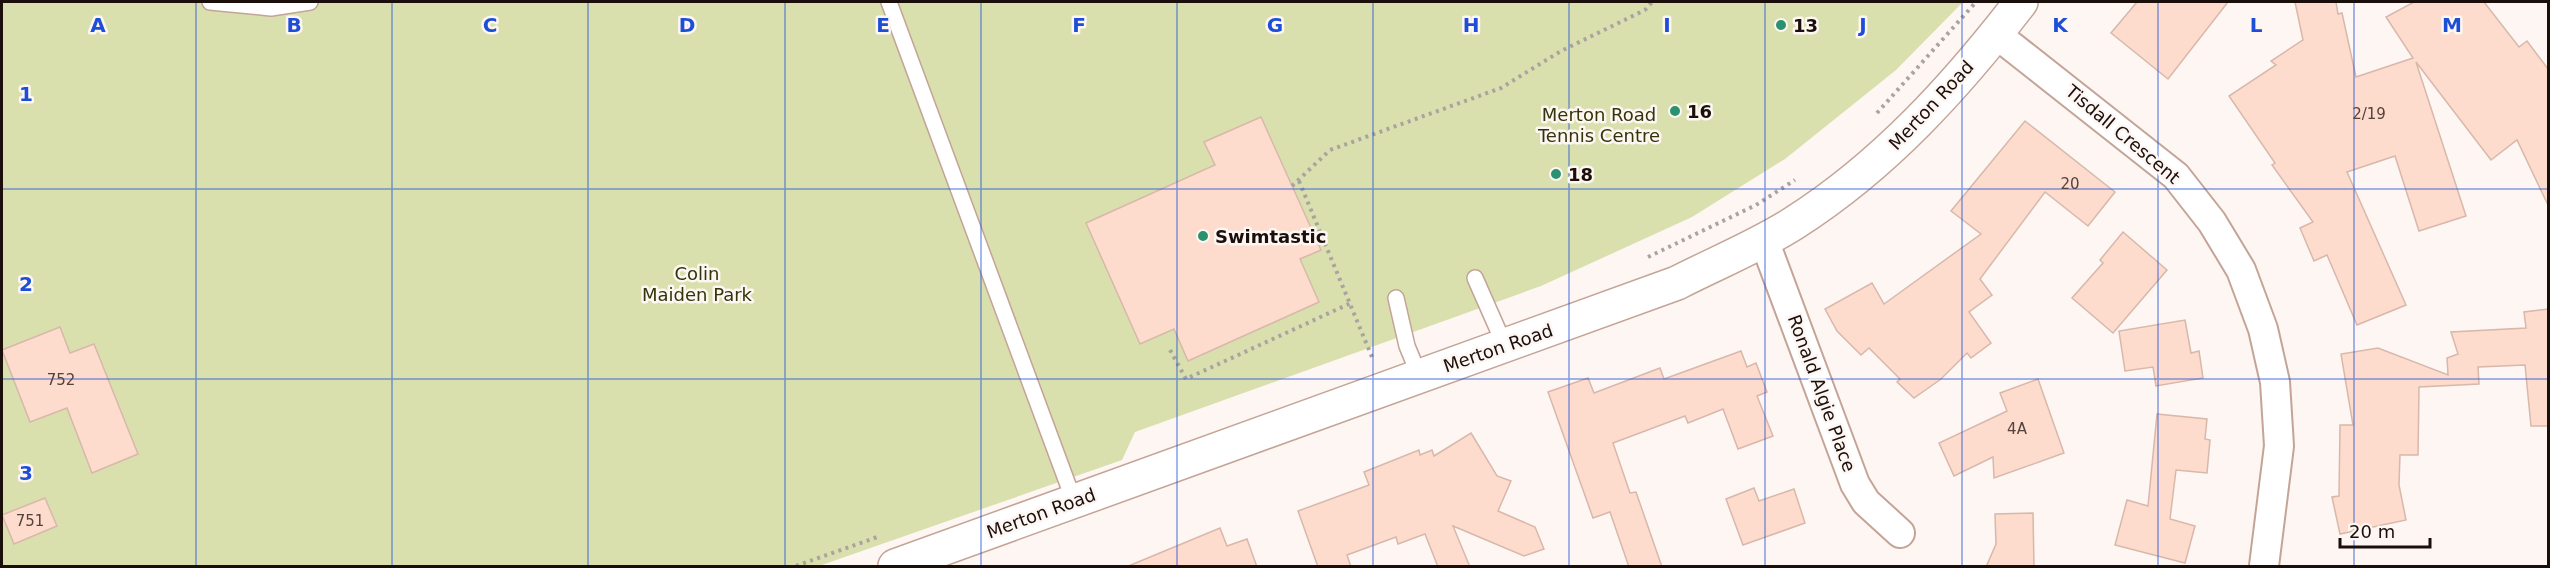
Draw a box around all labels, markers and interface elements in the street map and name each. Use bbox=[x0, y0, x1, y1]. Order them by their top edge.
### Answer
text: A bbox=[90, 13, 106, 37]
text: B bbox=[286, 13, 302, 37]
text: C bbox=[483, 13, 497, 37]
text: D bbox=[679, 13, 695, 37]
text: E bbox=[876, 13, 890, 37]
text: F bbox=[1072, 13, 1086, 37]
text: G bbox=[1267, 13, 1283, 37]
text: H bbox=[1463, 13, 1479, 37]
text: I bbox=[1663, 13, 1671, 37]
text: J bbox=[1857, 13, 1867, 37]
text: K bbox=[2052, 13, 2069, 37]
text: L bbox=[2250, 13, 2263, 37]
text: M bbox=[2442, 13, 2462, 37]
place label: 13 bbox=[1793, 15, 1818, 36]
marker: 13 bbox=[1774, 18, 1788, 32]
street label: Merton Road bbox=[1884, 56, 1978, 154]
street label: Tisdall Crescent bbox=[2061, 80, 2184, 188]
text: 1 bbox=[19, 82, 33, 106]
place label: 16 bbox=[1687, 101, 1712, 122]
park label: Merton Road Tennis Centre bbox=[1537, 104, 1660, 146]
marker: 16 bbox=[1668, 104, 1682, 118]
house number: 2/19 bbox=[2352, 105, 2386, 123]
place label: 18 bbox=[1568, 164, 1593, 185]
marker: 18 bbox=[1549, 167, 1563, 181]
house number: 20 bbox=[2060, 175, 2080, 193]
place label: Swimtastic bbox=[1215, 226, 1326, 247]
marker: Swimtastic bbox=[1196, 229, 1210, 243]
park label: Colin Maiden Park bbox=[642, 263, 753, 305]
text: 2 bbox=[19, 272, 33, 296]
street label: Ronald Algie Place bbox=[1784, 312, 1860, 474]
street label: Merton Road bbox=[1441, 319, 1555, 377]
house number: 752 bbox=[47, 371, 75, 389]
house number: 4A bbox=[2007, 420, 2028, 438]
text: 3 bbox=[19, 461, 33, 485]
street label: Merton Road bbox=[984, 484, 1098, 542]
scale bar bbox=[2340, 511, 2430, 549]
house number: 751 bbox=[16, 512, 44, 530]
text: 20 m bbox=[2349, 521, 2395, 542]

